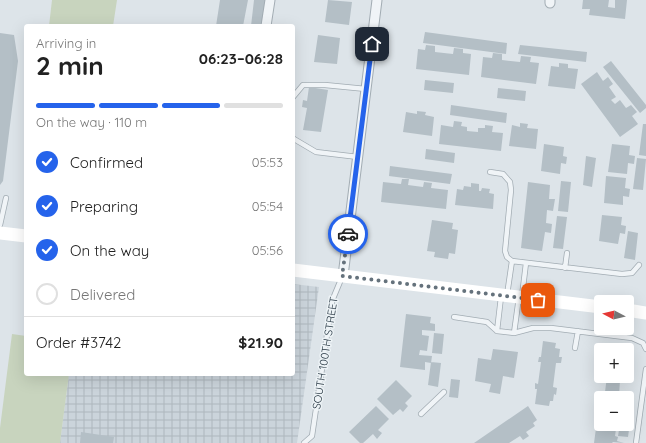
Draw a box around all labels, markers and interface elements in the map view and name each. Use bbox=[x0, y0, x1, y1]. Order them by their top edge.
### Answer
pin bbox=[355, 27, 389, 61]
icon: home bbox=[361, 33, 383, 55]
text: Arriving in bbox=[36, 35, 96, 51]
text: 2 min bbox=[36, 49, 104, 82]
text: 06:23–06:28 bbox=[199, 49, 283, 68]
text: On the way · 110 m bbox=[36, 114, 147, 130]
icon: check bbox=[36, 151, 58, 173]
text: Confirmed bbox=[70, 153, 143, 172]
text: 05:53 bbox=[252, 154, 283, 170]
icon: check bbox=[36, 195, 58, 217]
text: Preparing bbox=[70, 197, 138, 216]
text: 05:54 bbox=[252, 198, 283, 214]
courier bbox=[328, 214, 368, 254]
icon: car bbox=[337, 223, 359, 245]
icon: check bbox=[36, 239, 58, 261]
text: On the way bbox=[70, 241, 149, 260]
text: 05:56 bbox=[252, 242, 283, 258]
pin bbox=[521, 283, 555, 317]
text: Delivered bbox=[70, 285, 135, 304]
icon: bag bbox=[527, 289, 549, 311]
street label: SOUTH 100TH STREET bbox=[309, 295, 341, 410]
north arrow bbox=[594, 295, 634, 335]
map controls bbox=[594, 295, 634, 431]
text: Order #3742 bbox=[36, 333, 121, 352]
text: $21.90 bbox=[238, 333, 283, 352]
button: + bbox=[594, 343, 634, 383]
button: − bbox=[594, 391, 634, 431]

